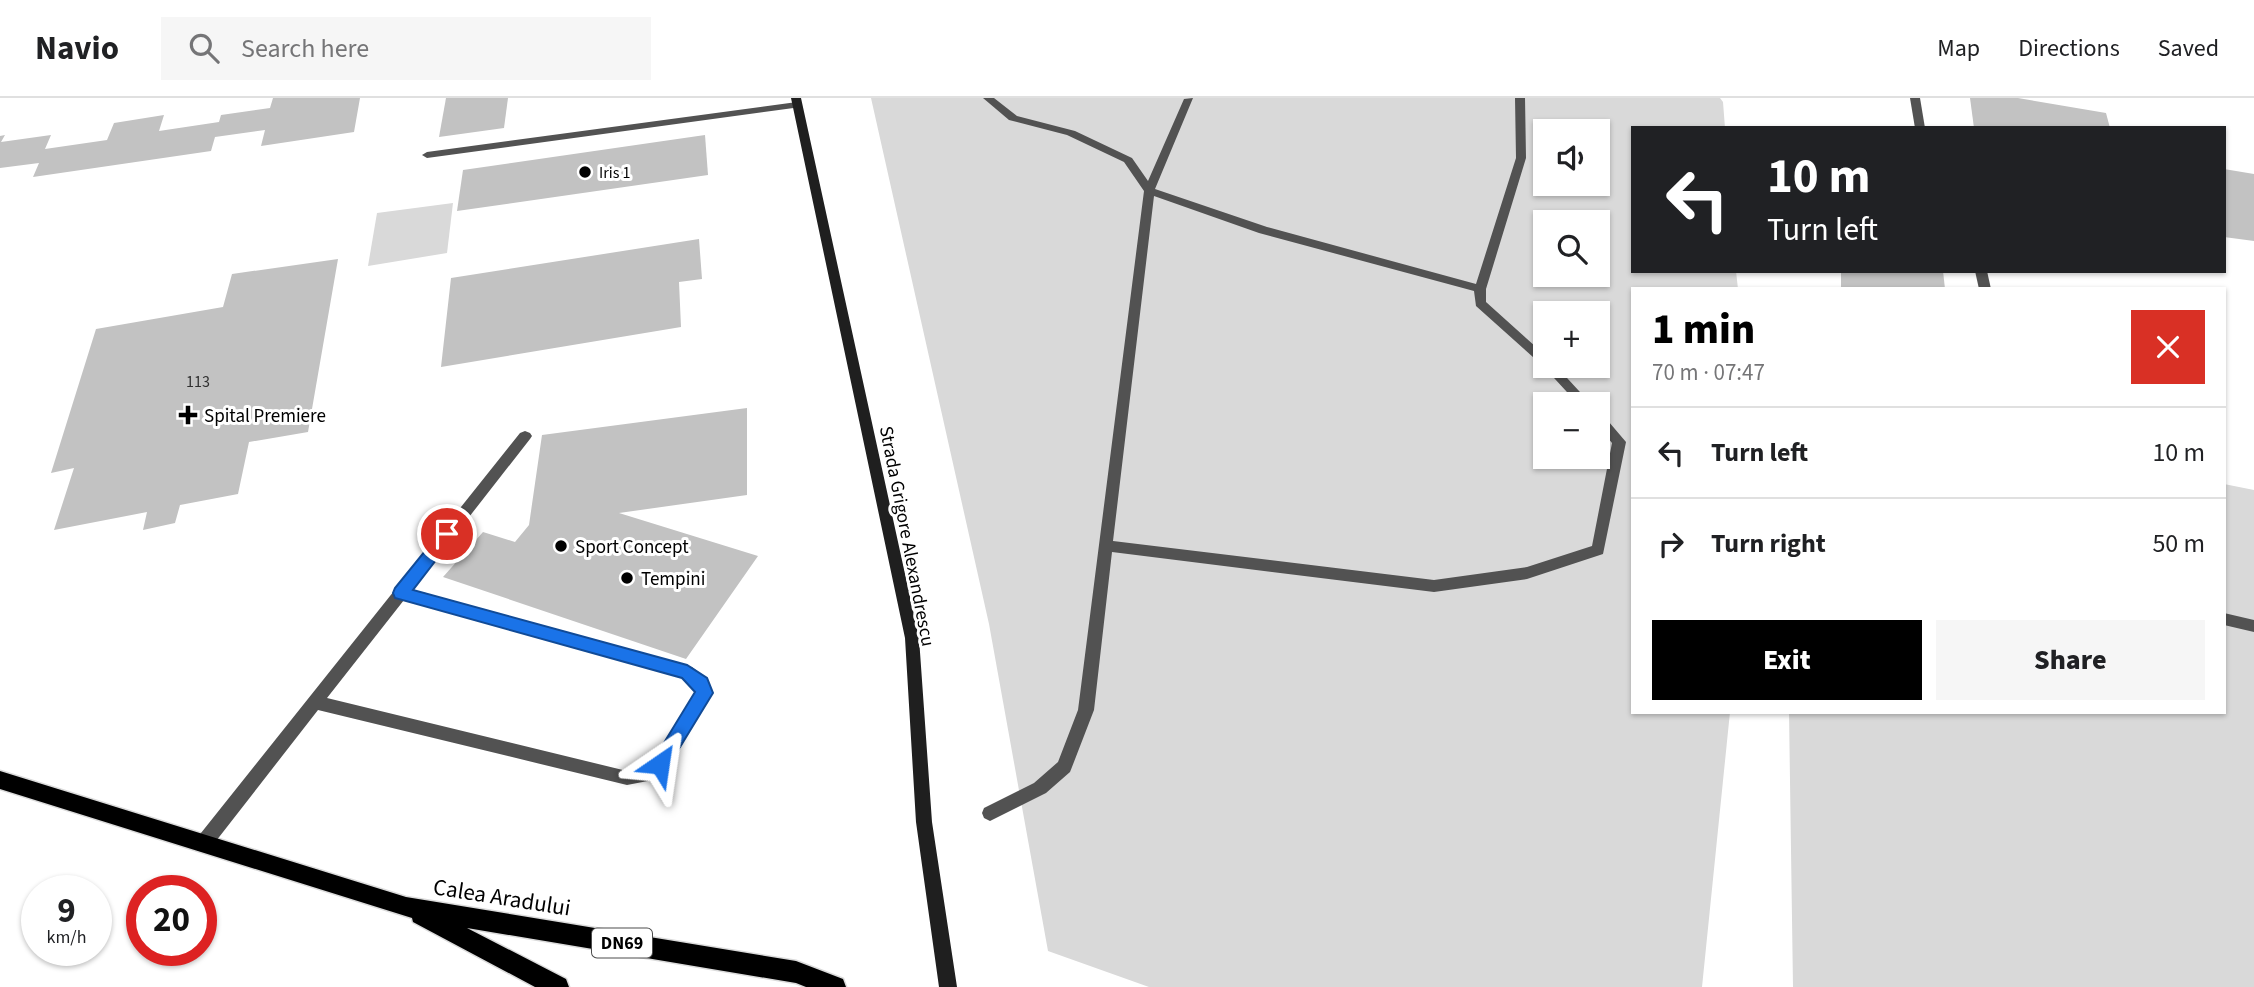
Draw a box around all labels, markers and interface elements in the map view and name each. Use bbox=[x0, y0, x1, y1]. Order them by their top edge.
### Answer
search box bbox=[161, 17, 651, 80]
text: Navio bbox=[35, 25, 119, 72]
icon: search bbox=[185, 29, 223, 67]
text: Search here bbox=[241, 30, 369, 67]
text: Map bbox=[1937, 31, 1980, 66]
text: Directions bbox=[2018, 31, 2120, 66]
text: Saved bbox=[2158, 31, 2219, 66]
map controls bbox=[1533, 119, 1610, 469]
button: sound bbox=[1533, 119, 1610, 196]
text: 10 m bbox=[1767, 142, 1871, 212]
icon: left bbox=[1652, 154, 1743, 245]
place label: Iris 1 bbox=[599, 162, 631, 184]
marker: Iris 1 bbox=[577, 164, 593, 180]
text: Turn left bbox=[1767, 207, 1878, 253]
button: search bbox=[1533, 210, 1610, 287]
text: 1 min bbox=[1652, 300, 1755, 360]
button: + bbox=[1533, 301, 1610, 378]
button: close bbox=[2131, 310, 2205, 384]
text: 70 m · 07:47 bbox=[1652, 356, 1765, 389]
house number: 113 bbox=[186, 371, 210, 393]
button: − bbox=[1533, 392, 1610, 469]
place label: Spital Premiere bbox=[204, 403, 326, 430]
marker: Spital Premiere bbox=[178, 405, 198, 425]
street label: Strada Grigore Alexandrescu bbox=[872, 424, 941, 649]
icon: left bbox=[1652, 434, 1690, 472]
text: Turn left bbox=[1711, 434, 1808, 471]
text: 10 m bbox=[2152, 434, 2205, 471]
pin bbox=[417, 504, 477, 564]
icon: arrive bbox=[428, 515, 466, 553]
icon: right bbox=[1652, 525, 1690, 563]
text: Turn right bbox=[1711, 525, 1826, 562]
text: 50 m bbox=[2152, 525, 2205, 562]
place label: Sport Concept bbox=[575, 534, 689, 561]
marker: Sport Concept bbox=[553, 538, 569, 554]
place label: Tempini bbox=[641, 566, 705, 593]
marker: Tempini bbox=[619, 570, 635, 586]
button: Exit bbox=[1652, 620, 1922, 700]
button: Share bbox=[1936, 620, 2205, 700]
position arrow bbox=[623, 727, 697, 801]
street label: Calea Aradului bbox=[431, 870, 573, 925]
speed limit sign: 20 bbox=[126, 875, 217, 966]
text: 9 bbox=[57, 886, 76, 936]
text: km/h bbox=[47, 925, 86, 950]
road number: DN69 bbox=[592, 928, 652, 958]

